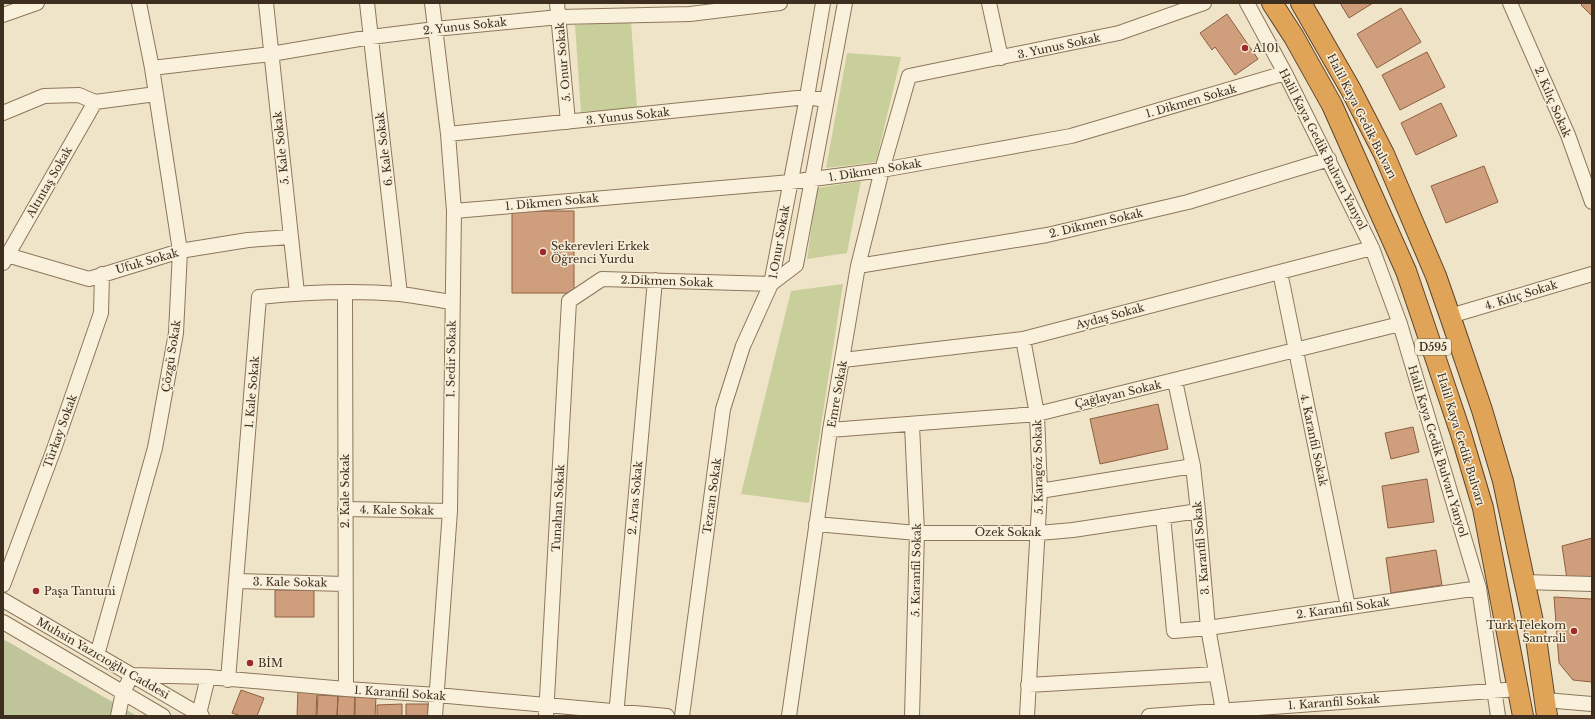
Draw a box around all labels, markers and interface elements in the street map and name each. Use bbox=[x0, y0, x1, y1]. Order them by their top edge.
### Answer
street label: 2. Yunus Sokak bbox=[422, 15, 508, 37]
street label: 5. Onur Sokak bbox=[553, 22, 573, 102]
street label: 3. Yunus Sokak bbox=[1016, 30, 1102, 62]
place label: A101 bbox=[1252, 41, 1279, 55]
marker: A101 bbox=[1240, 43, 1250, 53]
street label: Halil Kaya Gedik Bulvarı bbox=[1324, 51, 1400, 181]
street label: 2. Kılıç Sokak bbox=[1532, 65, 1574, 140]
street label: Halil Kaya Gedik Bulvarı Yanyol bbox=[1276, 66, 1370, 232]
street label: 1. Dikmen Sokak bbox=[1144, 81, 1238, 121]
street label: 3. Yunus Sokak bbox=[585, 105, 671, 127]
street label: 5. Kale Sokak bbox=[270, 110, 292, 185]
street label: 6. Kale Sokak bbox=[372, 111, 396, 187]
street label: Altıntaş Sokak bbox=[22, 144, 75, 221]
street label: 1. Dikmen Sokak bbox=[827, 156, 923, 184]
street label: 1. Dikmen Sokak bbox=[505, 191, 600, 213]
street label: 1.Onur Sokak bbox=[766, 204, 792, 280]
street label: 2. Dikmen Sokak bbox=[1048, 205, 1144, 241]
place label: Şekerevleri Erkek Öğrenci Yurdu bbox=[551, 239, 650, 266]
street label: Ufuk Sokak bbox=[114, 245, 180, 277]
marker: Şekerevleri Erkek Öğrenci Yurdu bbox=[538, 247, 548, 257]
street label: 2.Dikmen Sokak bbox=[620, 272, 714, 290]
street label: 4. Kılıç Sokak bbox=[1483, 277, 1559, 313]
street label: Aydaş Sokak bbox=[1073, 300, 1146, 332]
street label: Çözgü Sokak bbox=[158, 319, 184, 393]
street label: 1. Sedir Sokak bbox=[443, 320, 459, 398]
road number: D595 bbox=[1415, 339, 1451, 355]
street label: 1. Kale Sokak bbox=[242, 355, 262, 429]
street label: Emre Sokak bbox=[824, 359, 850, 429]
street label: Halil Kaya Gedik Bulvarı Yanyol bbox=[1405, 363, 1471, 539]
street label: Halil Kaya Gedik Bulvarı bbox=[1434, 371, 1488, 508]
street label: Çağlayan Sokak bbox=[1073, 377, 1163, 411]
street label: Türkay Sokak bbox=[40, 392, 80, 470]
street label: 4. Karanfil Sokak bbox=[1297, 393, 1331, 488]
street label: 5. Karagöz Sokak bbox=[1030, 419, 1046, 515]
street label: 2. Kale Sokak bbox=[338, 454, 352, 528]
street label: Tezcan Sokak bbox=[700, 457, 724, 535]
street label: 2. Aras Sokak bbox=[625, 460, 645, 536]
street label: Tunahan Sokak bbox=[549, 464, 567, 552]
street label: 3. Karanfil Sokak bbox=[1190, 500, 1212, 596]
street label: 4. Kale Sokak bbox=[360, 502, 434, 518]
street label: 5. Karanfil Sokak bbox=[908, 523, 924, 617]
street label: Özek Sokak bbox=[975, 525, 1041, 539]
street label: 3. Kale Sokak bbox=[253, 574, 328, 590]
place label: Paşa Tantuni bbox=[44, 584, 116, 598]
marker: Paşa Tantuni bbox=[31, 586, 41, 596]
street label: 2. Karanfil Sokak bbox=[1295, 594, 1391, 621]
street label: Muhsin Yazıcıoğlu Caddesi bbox=[34, 614, 172, 702]
place label: Türk Telekom Santrali bbox=[1487, 618, 1566, 645]
marker: Türk Telekom Santrali bbox=[1569, 626, 1579, 636]
place label: BİM bbox=[258, 656, 283, 670]
marker: BİM bbox=[245, 658, 255, 668]
street label: 1. Karanfil Sokak bbox=[353, 683, 447, 703]
street label: 1. Karanfil Sokak bbox=[1287, 692, 1381, 712]

